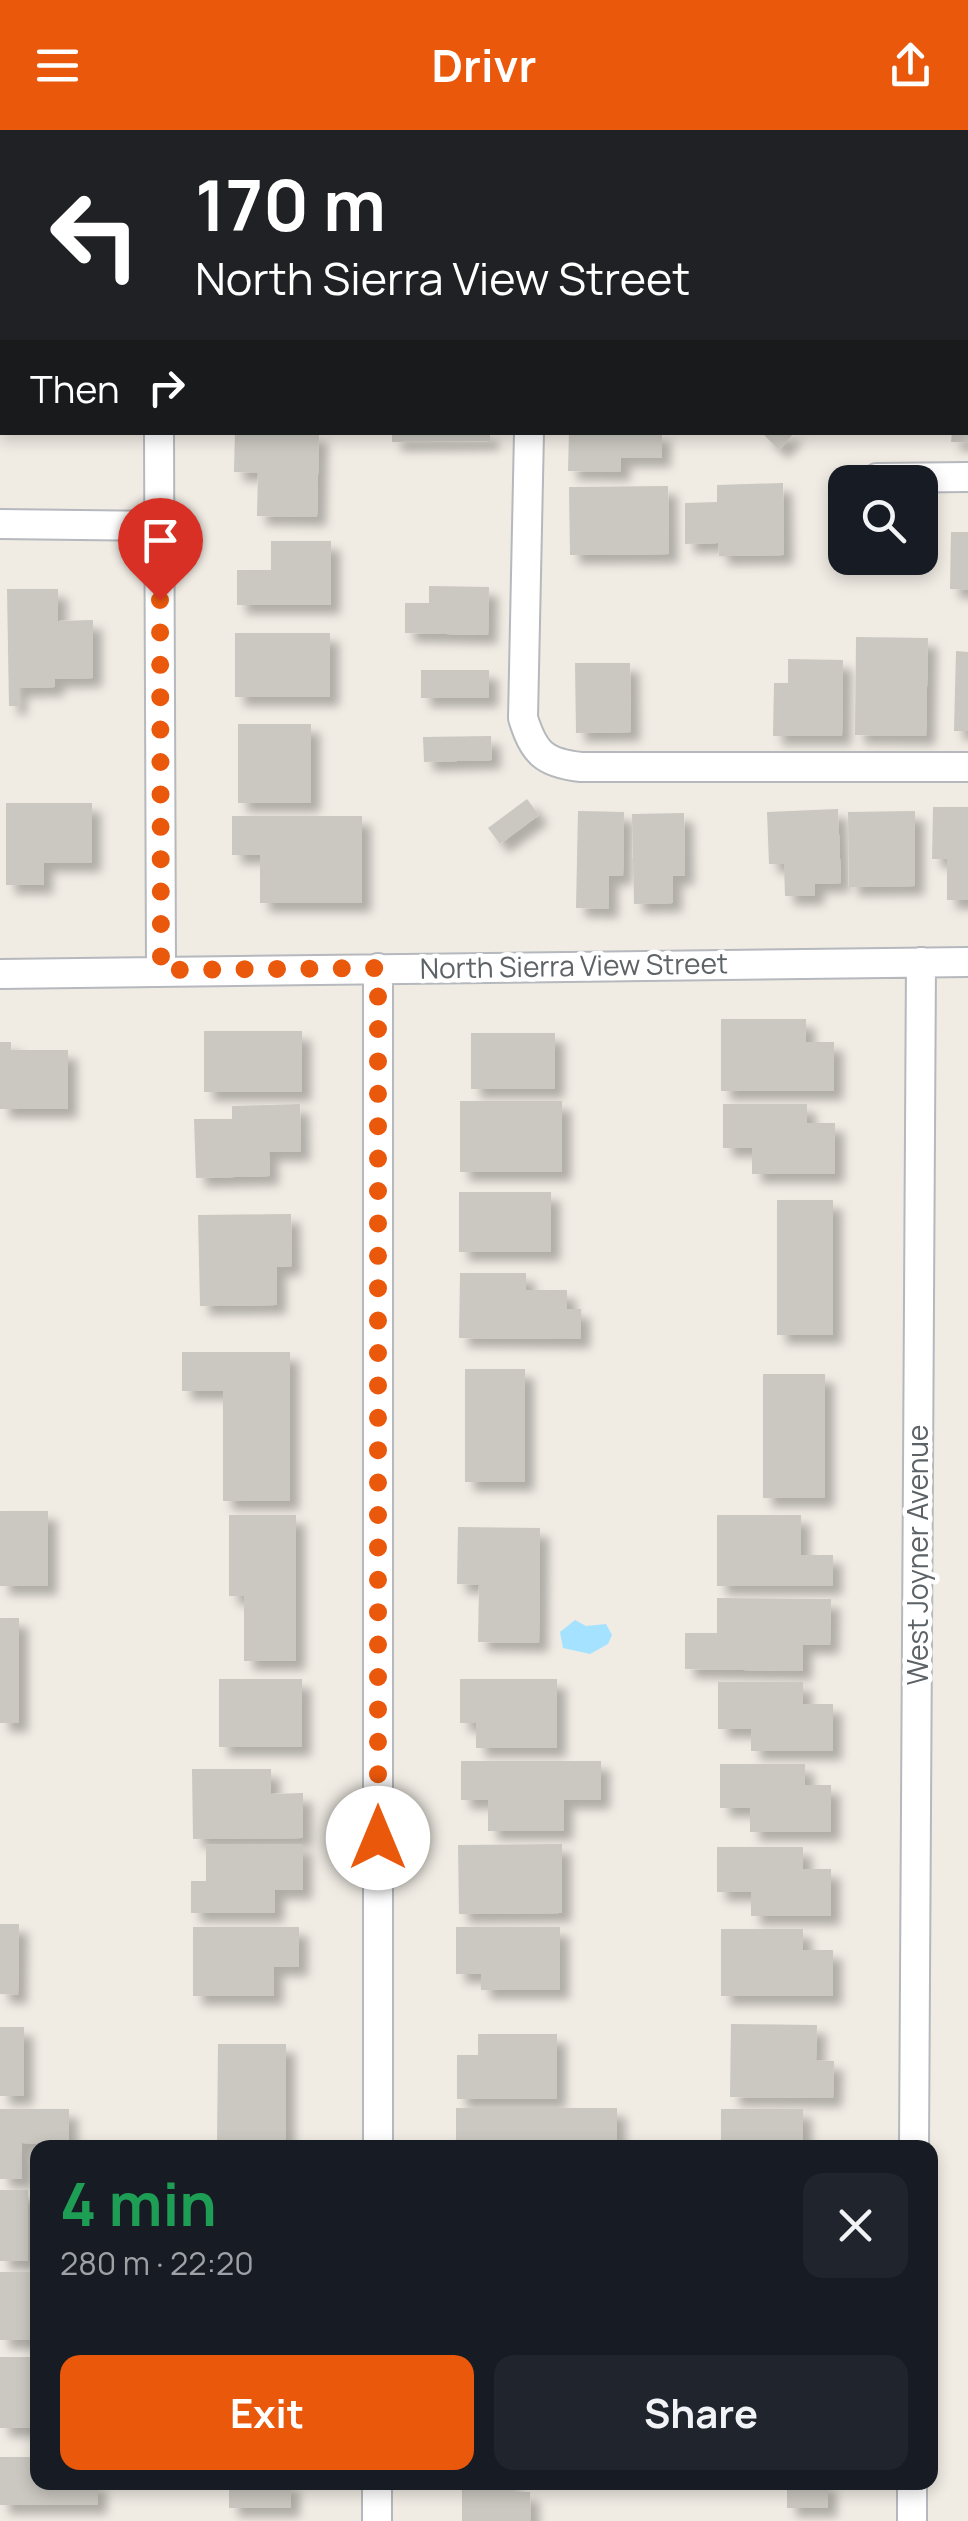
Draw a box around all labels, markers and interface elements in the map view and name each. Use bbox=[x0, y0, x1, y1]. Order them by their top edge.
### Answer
text: Drivr bbox=[432, 34, 536, 96]
icon: menu bbox=[30, 38, 85, 93]
icon: share bbox=[883, 38, 938, 93]
text: 170 m bbox=[195, 156, 386, 252]
icon: left bbox=[30, 170, 160, 300]
text: North Sierra View Street bbox=[195, 247, 690, 309]
icon: right bbox=[139, 360, 194, 415]
text: Then bbox=[30, 362, 119, 414]
map controls bbox=[828, 465, 938, 575]
button: search bbox=[828, 465, 938, 575]
pin bbox=[118, 498, 203, 601]
icon: arrive bbox=[133, 513, 188, 568]
street label: North Sierra View Street bbox=[420, 943, 728, 987]
street label: West Joyner Avenue bbox=[898, 1425, 936, 1685]
position arrow bbox=[326, 1786, 430, 1890]
text: 4 min bbox=[60, 2162, 217, 2244]
button: close bbox=[803, 2173, 908, 2278]
text: 280 m · 22:20 bbox=[60, 2241, 254, 2285]
button: Exit bbox=[60, 2355, 474, 2470]
button: Share bbox=[494, 2355, 908, 2470]

